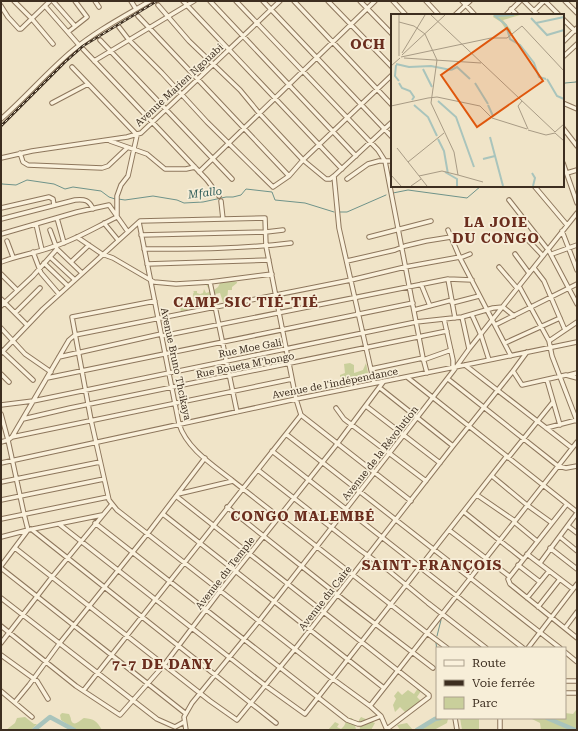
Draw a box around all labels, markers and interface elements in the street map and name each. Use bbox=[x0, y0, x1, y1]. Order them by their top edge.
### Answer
inset map bbox=[391, 14, 564, 187]
district label: OCH bbox=[350, 36, 386, 52]
street label: Avenue Marien Ngouabi bbox=[133, 41, 225, 129]
water label: Mfallo bbox=[186, 184, 223, 202]
district label: LA JOIE DU CONGO bbox=[452, 214, 540, 246]
district label: CAMP SIC TIÉ-TIÉ bbox=[173, 294, 319, 310]
street label: Avenue Bruno Thcikaya bbox=[159, 307, 193, 422]
street label: Rue Moe Gali bbox=[217, 336, 283, 360]
street label: Rue Boueta M'bongo bbox=[195, 350, 295, 380]
street label: Avenue de l'indépendance bbox=[271, 365, 399, 401]
street label: Avenue de la Révolution bbox=[340, 403, 421, 502]
district label: CONGO MALEMBÉ bbox=[231, 508, 375, 524]
street label: Avenue du Temple bbox=[193, 534, 257, 612]
district label: SAINT-FRANÇOIS bbox=[362, 557, 502, 573]
street label: Avenue du Caire bbox=[296, 563, 354, 632]
legend bbox=[436, 647, 566, 719]
district label: 7-7 DE DANY bbox=[112, 656, 214, 672]
text: Route bbox=[472, 656, 506, 670]
text: Voie ferrée bbox=[472, 676, 535, 690]
text: Parc bbox=[472, 696, 498, 710]

